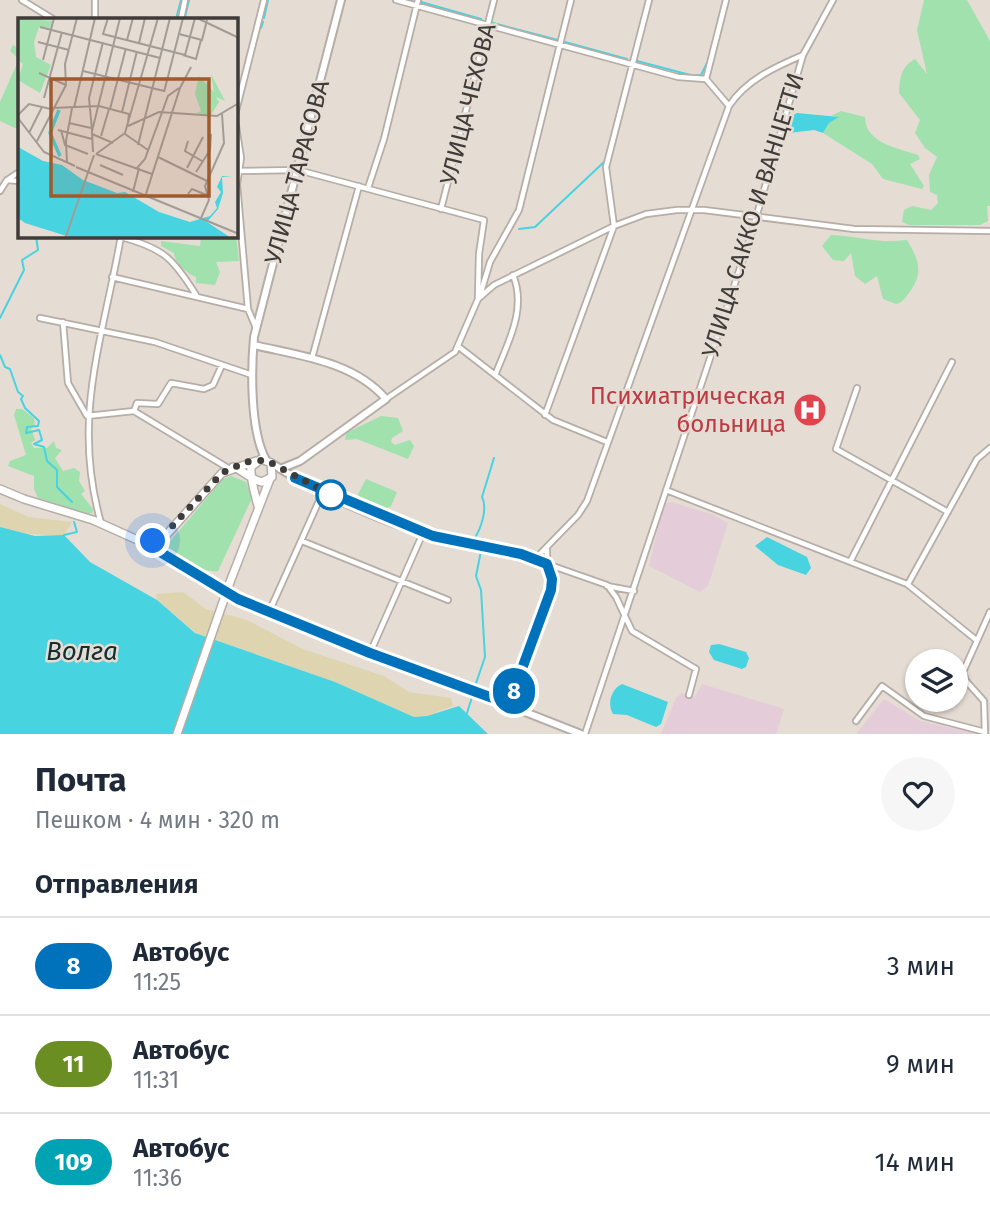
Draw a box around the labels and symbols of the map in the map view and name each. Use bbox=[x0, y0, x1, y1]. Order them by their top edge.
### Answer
inset map bbox=[18, 18, 238, 238]
street label: УЛИЦА ЧЕХОВА bbox=[434, 20, 502, 188]
street label: УЛИЦА САККО И ВАНЦЕТТИ bbox=[696, 69, 810, 361]
street label: УЛИЦА ТАРАСОВА bbox=[259, 77, 335, 267]
place label: Психиатрическая больница bbox=[590, 382, 786, 438]
hospital icon: Психиатрическая больница bbox=[791, 391, 829, 429]
unlabelled marker bbox=[316, 480, 346, 510]
your location bbox=[135, 523, 170, 558]
water label: Волга bbox=[46, 636, 118, 667]
line badge: 8 bbox=[491, 668, 537, 714]

